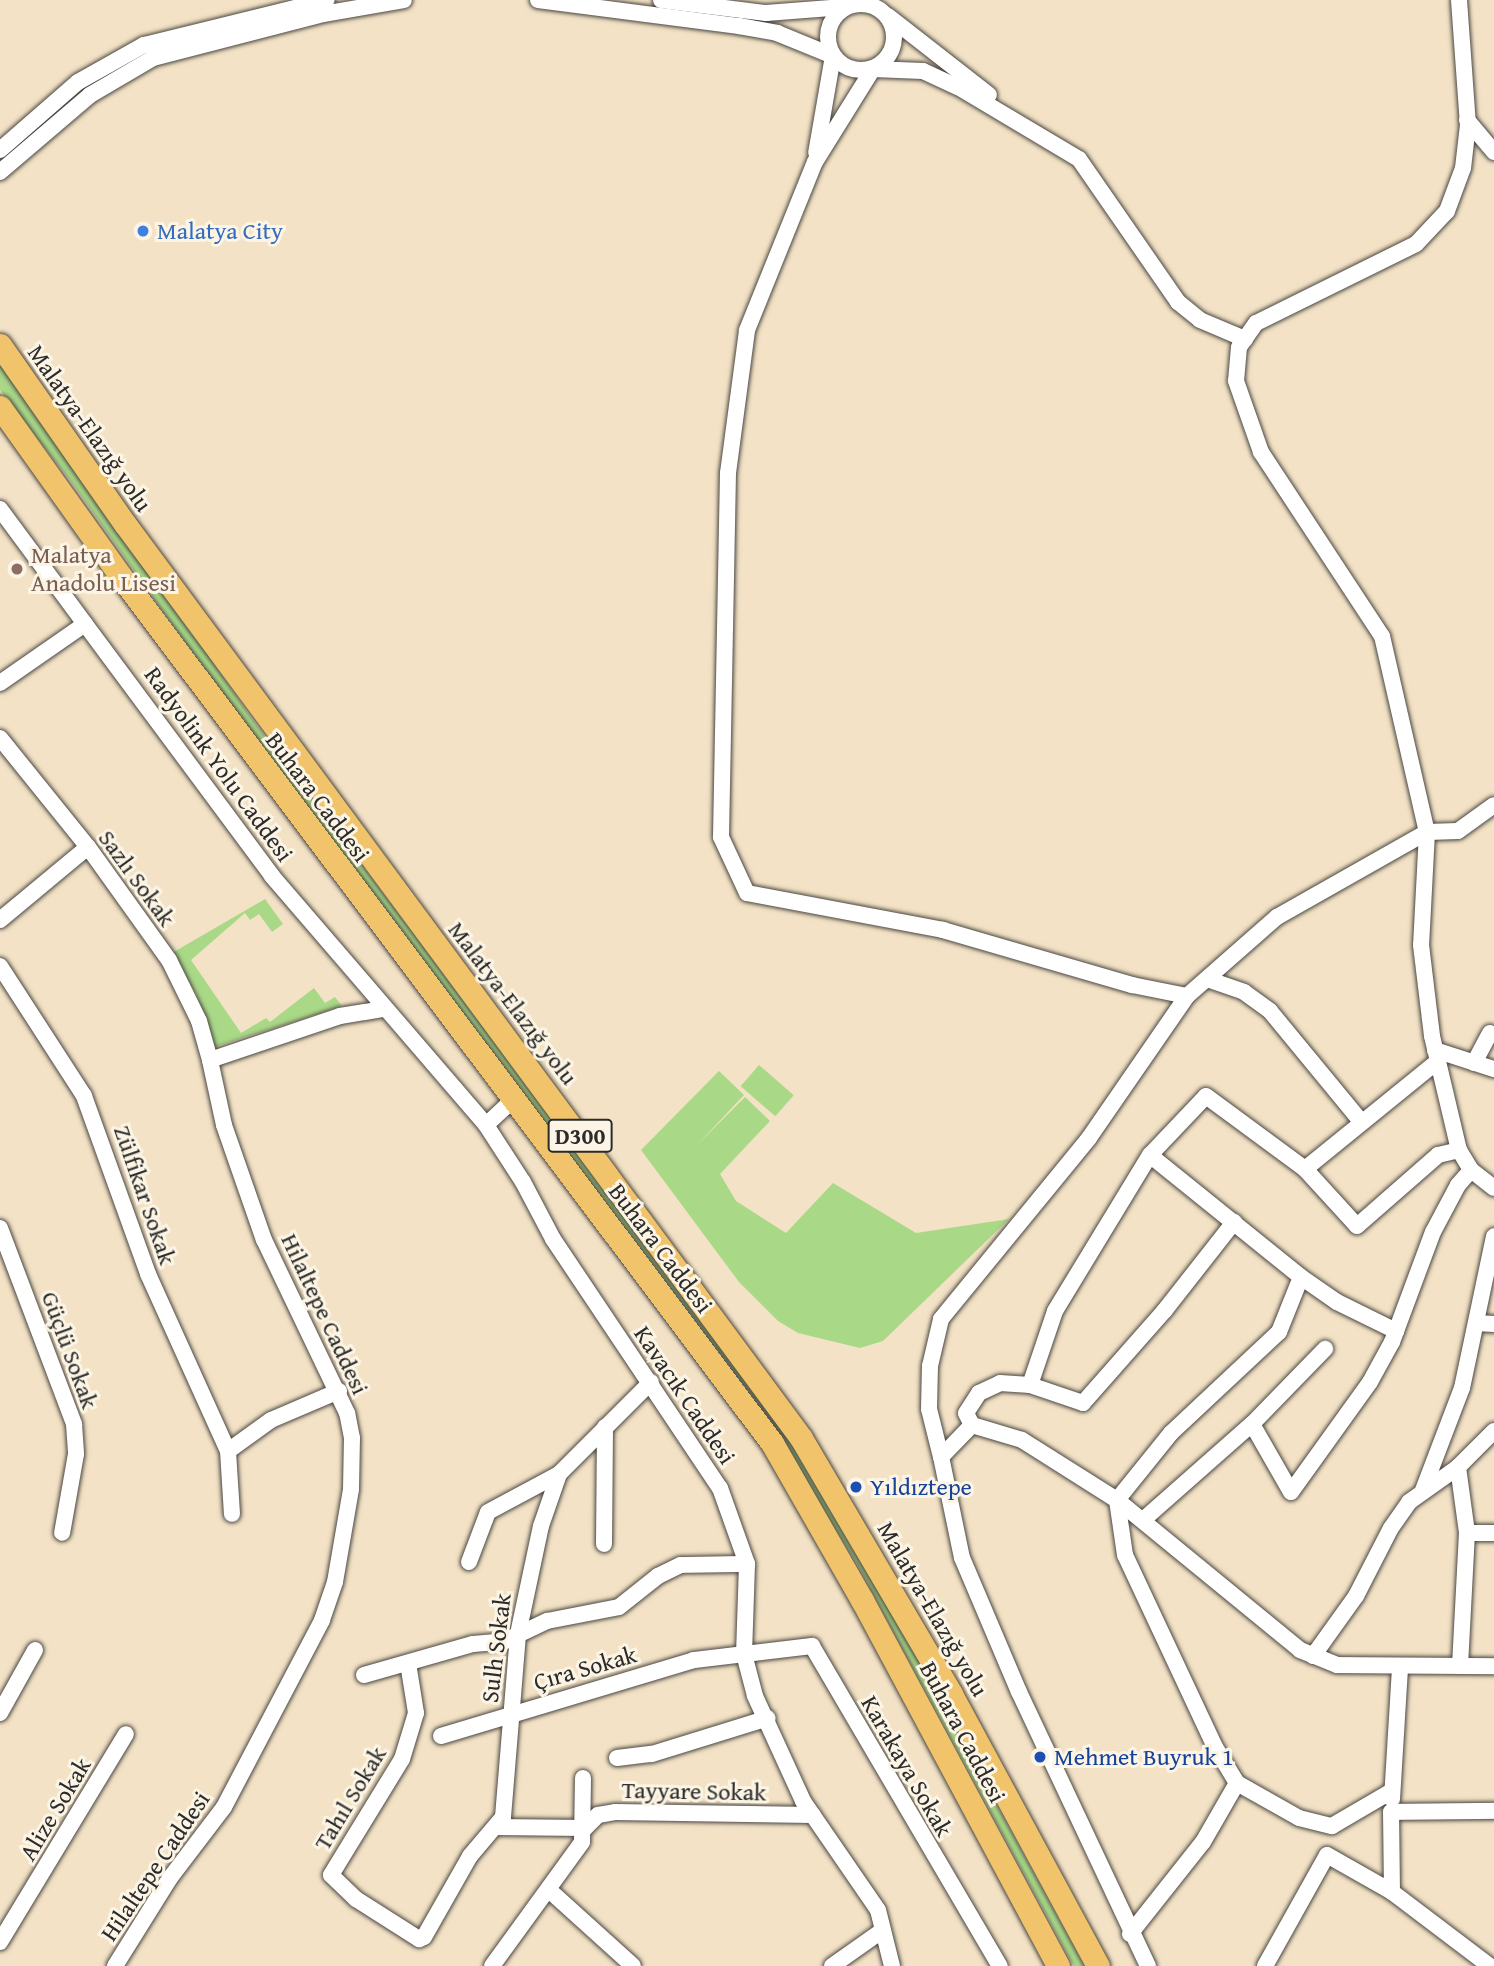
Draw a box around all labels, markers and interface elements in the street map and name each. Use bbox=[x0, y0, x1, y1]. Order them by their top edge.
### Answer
place label: Malatya City bbox=[157, 217, 283, 245]
marker: Malatya City bbox=[135, 223, 151, 239]
street label: Malatya-Elazığ yolu bbox=[22, 339, 158, 517]
place label: Malatya Anadolu Lisesi bbox=[31, 541, 176, 597]
marker: Malatya Anadolu Lisesi bbox=[9, 561, 25, 577]
street label: Radyolink Yolu Caddesi bbox=[139, 661, 299, 867]
street label: Buhara Caddesi bbox=[260, 726, 376, 868]
street label: Sazlı Sokak bbox=[92, 824, 182, 932]
street label: Malatya-Elazığ yolu bbox=[442, 916, 584, 1090]
road number: D300 bbox=[547, 1116, 613, 1156]
street label: Zülfikar Sokak bbox=[108, 1122, 182, 1268]
street label: Buhara Caddesi bbox=[603, 1177, 719, 1319]
street label: Hilaltepe Caddesi bbox=[275, 1229, 375, 1399]
street label: Güçlü Sokak bbox=[36, 1288, 104, 1412]
street label: Kavacık Caddesi bbox=[628, 1320, 742, 1470]
place label: Yıldıztepe bbox=[870, 1473, 972, 1501]
marker: Yıldıztepe bbox=[848, 1479, 864, 1495]
street label: Malatya-Elazığ yolu bbox=[871, 1517, 995, 1701]
street label: Sulh Sokak bbox=[475, 1592, 517, 1704]
street label: Çıra Sokak bbox=[530, 1640, 640, 1696]
street label: Buhara Caddesi bbox=[914, 1657, 1012, 1807]
street label: Karakaya Sokak bbox=[855, 1690, 959, 1842]
street label: Tahıl Sokak bbox=[308, 1741, 392, 1855]
place label: Mehmet Buyruk 1 bbox=[1054, 1743, 1233, 1771]
marker: Mehmet Buyruk 1 bbox=[1032, 1749, 1048, 1765]
street label: Alize Sokak bbox=[13, 1752, 97, 1866]
street label: Tayyare Sokak bbox=[622, 1775, 766, 1807]
street label: Hilaltepe Caddesi bbox=[94, 1786, 216, 1946]

